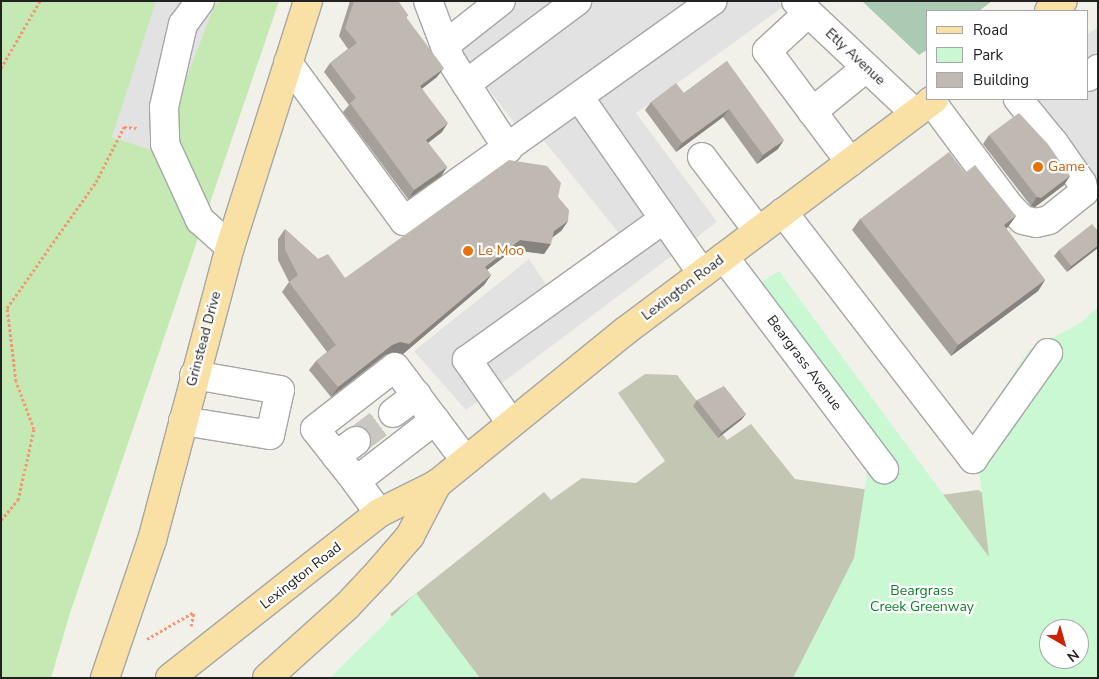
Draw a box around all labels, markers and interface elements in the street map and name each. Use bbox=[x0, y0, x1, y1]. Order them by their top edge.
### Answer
legend bbox=[926, 10, 1089, 100]
text: Road bbox=[973, 20, 1008, 40]
street label: Etly Avenue bbox=[822, 25, 888, 89]
text: Park bbox=[973, 45, 1003, 65]
text: Building bbox=[973, 70, 1029, 90]
place label: Game bbox=[1048, 159, 1085, 175]
marker: Game bbox=[1032, 161, 1044, 173]
place label: Le Moo bbox=[478, 243, 524, 259]
marker: Le Moo bbox=[462, 245, 474, 257]
street label: Lexington Road bbox=[639, 252, 727, 324]
street label: Grinstead Drive bbox=[183, 290, 225, 388]
street label: Beargrass Avenue bbox=[763, 312, 845, 414]
street label: Lexington Road bbox=[257, 539, 345, 613]
park label: Beargrass Creek Greenway bbox=[870, 583, 974, 616]
north arrow bbox=[1039, 619, 1089, 669]
text: N bbox=[1063, 645, 1083, 666]

